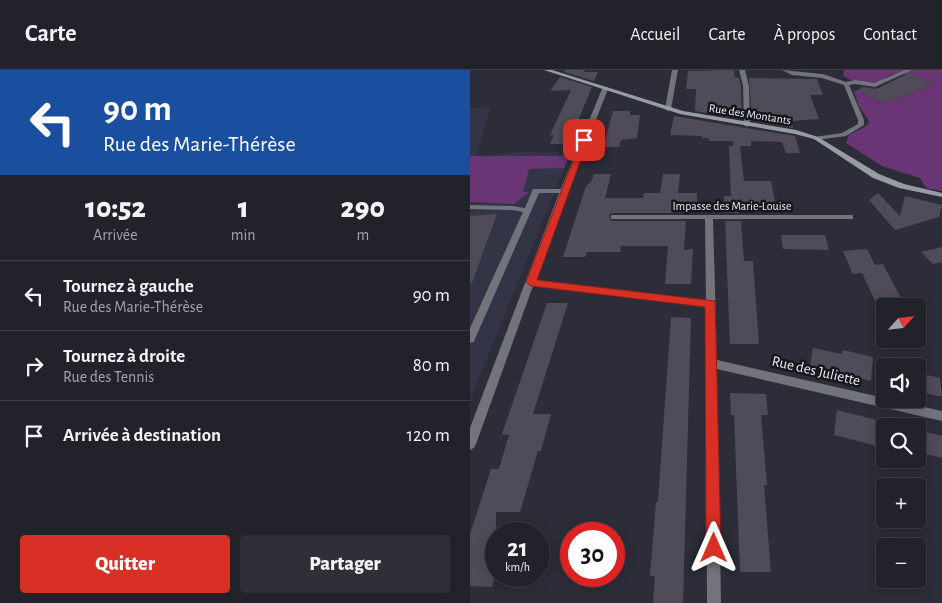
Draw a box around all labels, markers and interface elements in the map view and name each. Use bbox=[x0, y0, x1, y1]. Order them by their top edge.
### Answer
text: Carte bbox=[25, 22, 77, 46]
text: Accueil bbox=[630, 26, 681, 44]
text: Carte bbox=[709, 26, 746, 44]
text: À propos bbox=[774, 26, 835, 44]
text: Contact bbox=[863, 26, 917, 44]
icon: left bbox=[20, 90, 85, 155]
text: 90 m bbox=[103, 92, 172, 127]
street label: Rue des Montants bbox=[708, 102, 792, 126]
pin bbox=[563, 119, 605, 161]
icon: arrive bbox=[570, 126, 598, 154]
text: Rue des Marie-Thérèse bbox=[103, 133, 296, 155]
text: 10:52 bbox=[85, 193, 146, 223]
text: 1 bbox=[238, 193, 249, 223]
text: 290 bbox=[341, 193, 385, 223]
street label: Impasse des Marie-Louise bbox=[672, 200, 792, 212]
text: Arrivée bbox=[93, 227, 138, 243]
text: min bbox=[231, 227, 256, 243]
text: m bbox=[356, 227, 369, 243]
text: Tournez à gauche bbox=[63, 277, 194, 296]
icon: left bbox=[20, 282, 48, 310]
text: 90 m bbox=[413, 286, 450, 305]
north arrow bbox=[876, 298, 926, 348]
map controls bbox=[876, 298, 926, 588]
text: Rue des Marie-Thérèse bbox=[63, 299, 203, 315]
text: Tournez à droite bbox=[63, 347, 185, 366]
icon: right bbox=[20, 352, 48, 380]
street label: Rue des Juliette bbox=[770, 354, 862, 388]
text: 80 m bbox=[413, 356, 450, 375]
button: sound bbox=[876, 358, 926, 408]
text: Rue des Tennis bbox=[63, 369, 154, 385]
button: search bbox=[876, 418, 926, 468]
icon: arrive bbox=[20, 422, 48, 450]
text: Arrivée à destination bbox=[63, 426, 221, 445]
text: 120 m bbox=[406, 426, 450, 445]
button: + bbox=[876, 478, 926, 528]
position arrow bbox=[687, 521, 739, 573]
speed limit sign: 30 bbox=[560, 522, 625, 587]
button: Quitter bbox=[20, 535, 230, 593]
button: Partager bbox=[240, 535, 450, 593]
text: 21 bbox=[507, 536, 528, 561]
button: − bbox=[876, 538, 926, 588]
text: km/h bbox=[505, 561, 530, 573]

